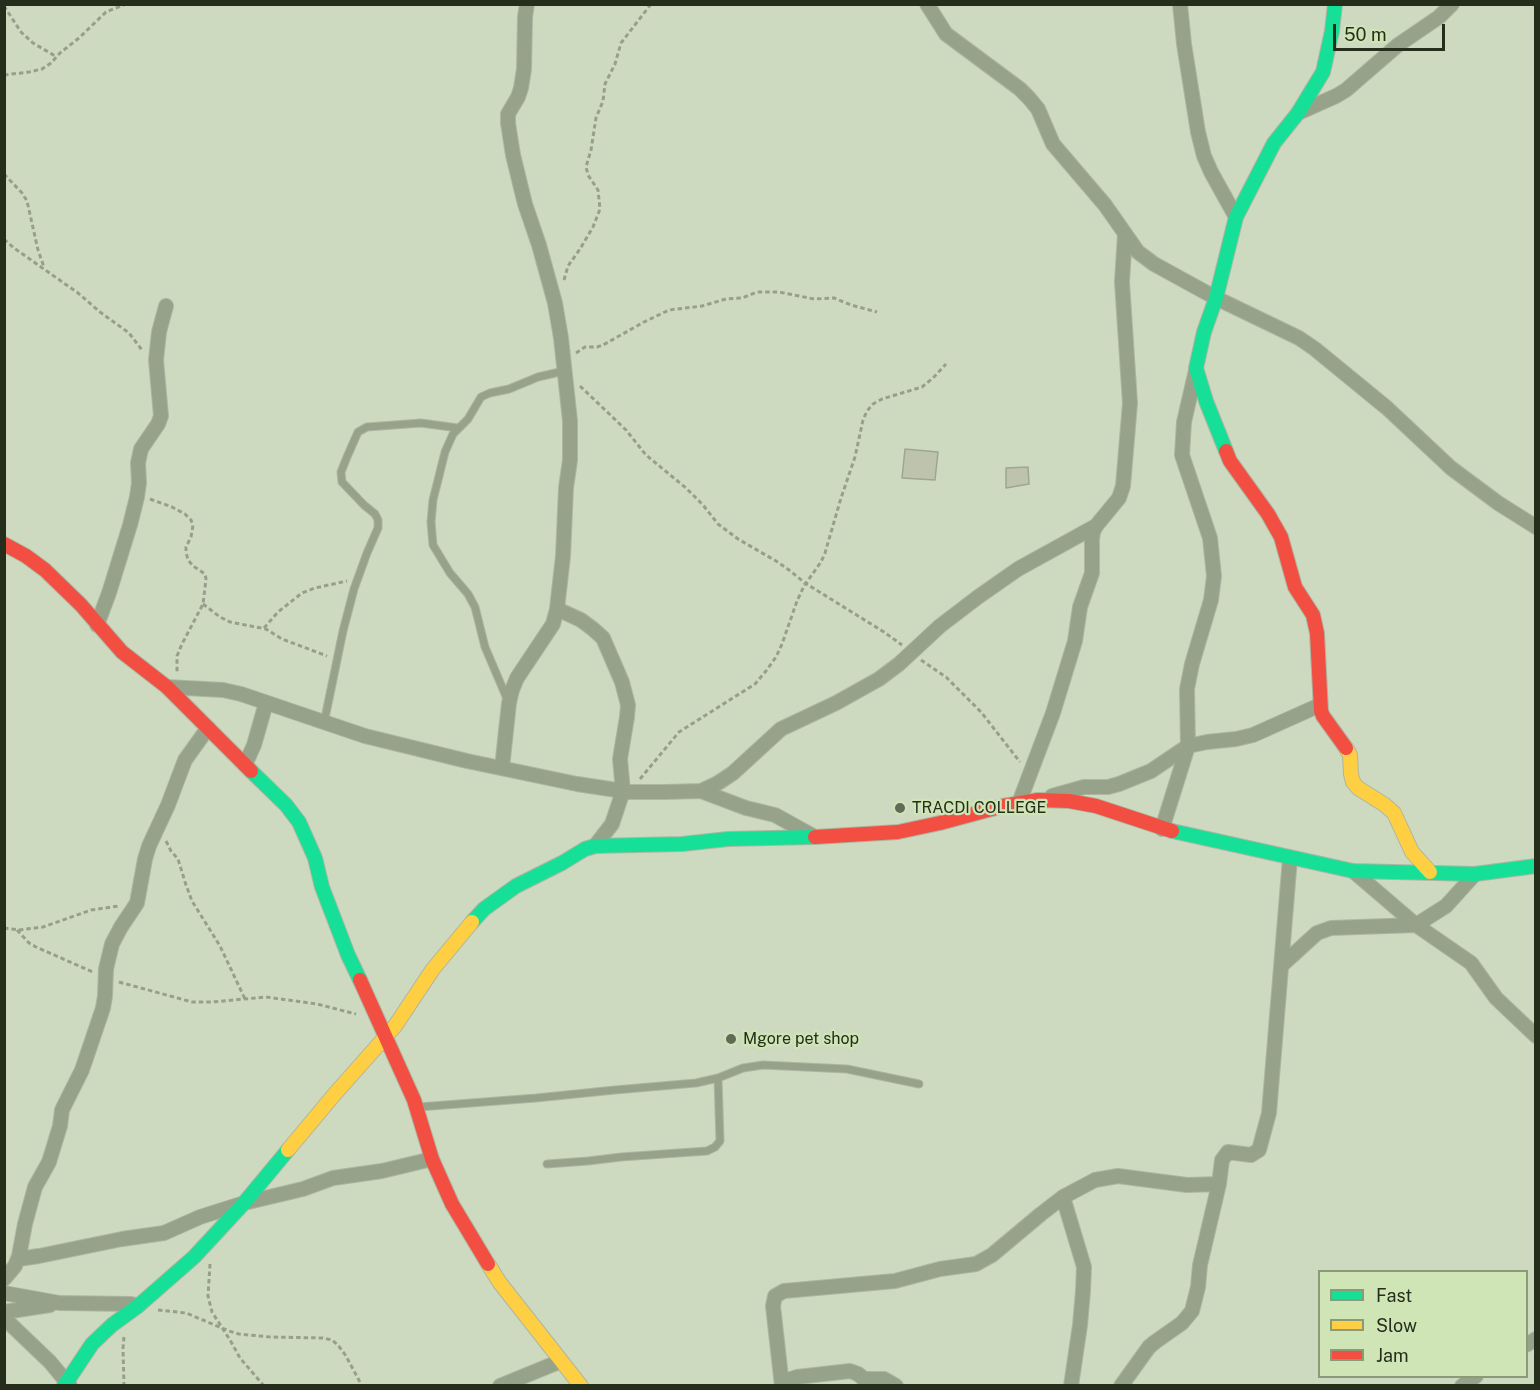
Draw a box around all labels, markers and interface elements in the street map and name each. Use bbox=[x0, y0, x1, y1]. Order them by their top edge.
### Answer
scale bar bbox=[1336, 12, 1448, 50]
text: 50 m bbox=[1344, 24, 1387, 45]
place label: TRACDI COLLEGE bbox=[912, 798, 1046, 818]
marker: TRACDI COLLEGE bbox=[893, 801, 907, 815]
place label: Mgore pet shop bbox=[743, 1029, 859, 1049]
marker: Mgore pet shop bbox=[724, 1032, 738, 1046]
legend bbox=[1318, 1270, 1528, 1378]
text: Fast bbox=[1376, 1285, 1412, 1306]
text: Slow bbox=[1376, 1315, 1417, 1336]
text: Jam bbox=[1376, 1345, 1409, 1366]

